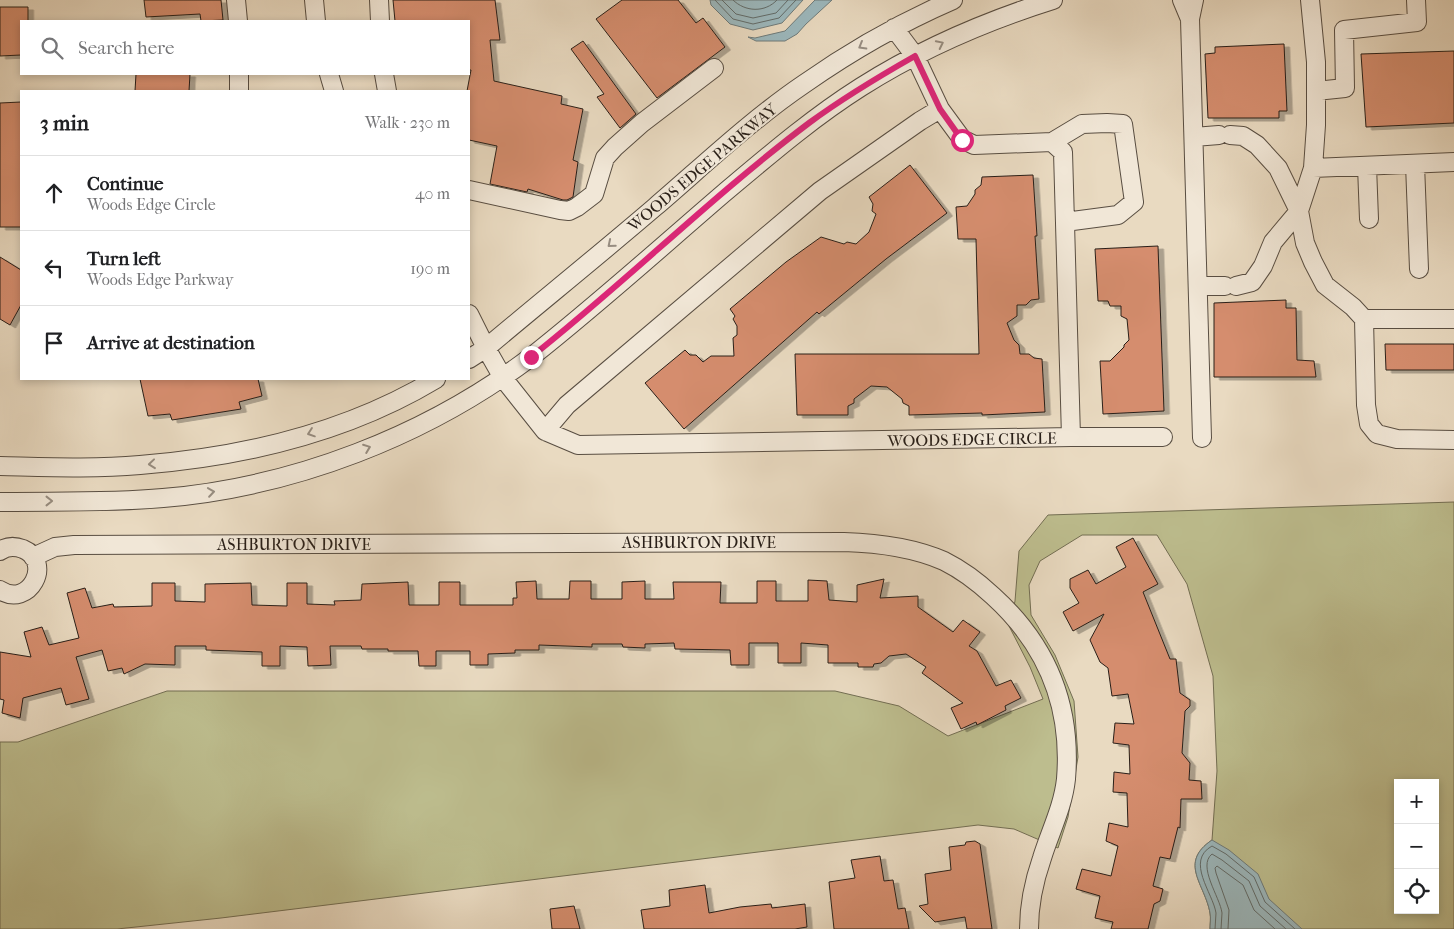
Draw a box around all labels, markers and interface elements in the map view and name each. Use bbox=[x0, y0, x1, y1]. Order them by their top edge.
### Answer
search box bbox=[20, 20, 470, 75]
icon: search bbox=[38, 34, 66, 62]
text: Search here bbox=[78, 37, 174, 59]
one-way arrow bbox=[859, 40, 868, 50]
one-way arrow bbox=[935, 40, 944, 50]
street label: WOODS EDGE PARKWAY bbox=[623, 99, 782, 236]
text: 3 min bbox=[40, 111, 89, 135]
text: Walk · 230 m bbox=[365, 113, 450, 132]
route start bbox=[951, 129, 974, 152]
text: Continue bbox=[87, 173, 163, 195]
icon: ahead bbox=[40, 179, 68, 207]
text: 40 m bbox=[415, 184, 450, 203]
text: Woods Edge Circle bbox=[87, 195, 216, 214]
one-way arrow bbox=[608, 238, 617, 247]
text: Turn left bbox=[87, 248, 161, 270]
icon: left bbox=[40, 254, 68, 282]
text: 190 m bbox=[410, 259, 450, 278]
text: Woods Edge Parkway bbox=[87, 270, 234, 289]
icon: arrive bbox=[40, 329, 68, 357]
text: Arrive at destination bbox=[87, 332, 255, 354]
route end bbox=[520, 346, 543, 369]
one-way arrow bbox=[308, 427, 316, 437]
street label: WOODS EDGE CIRCLE bbox=[886, 429, 1057, 450]
one-way arrow bbox=[362, 444, 371, 454]
one-way arrow bbox=[148, 458, 156, 469]
one-way arrow bbox=[207, 487, 215, 498]
one-way arrow bbox=[45, 496, 53, 507]
street label: ASHBURTON DRIVE bbox=[621, 533, 776, 552]
street label: ASHBURTON DRIVE bbox=[216, 535, 371, 554]
map controls bbox=[1394, 779, 1439, 914]
button: + bbox=[1394, 779, 1439, 824]
button: − bbox=[1394, 824, 1439, 869]
button: locate bbox=[1394, 869, 1439, 914]

